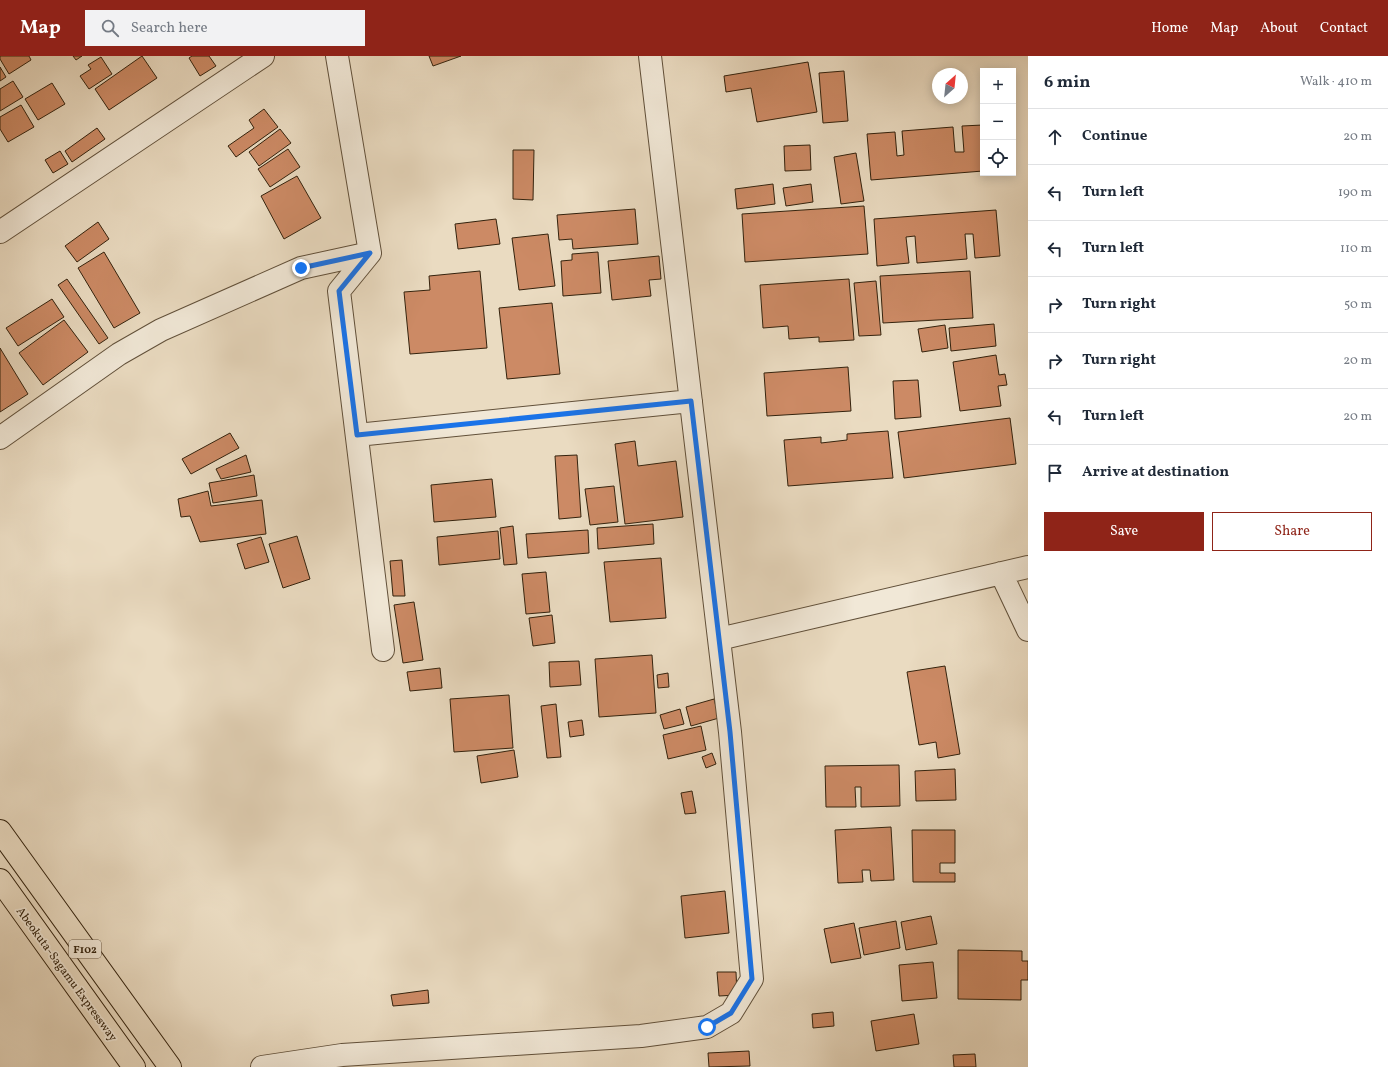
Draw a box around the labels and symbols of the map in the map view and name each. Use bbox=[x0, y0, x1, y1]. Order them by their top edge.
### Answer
north arrow bbox=[932, 68, 968, 104]
route end bbox=[292, 259, 310, 277]
street label: Abeokuta-Sagamu Expressway bbox=[12, 904, 121, 1045]
road number: F102 bbox=[69, 940, 101, 958]
route start bbox=[698, 1018, 716, 1036]

